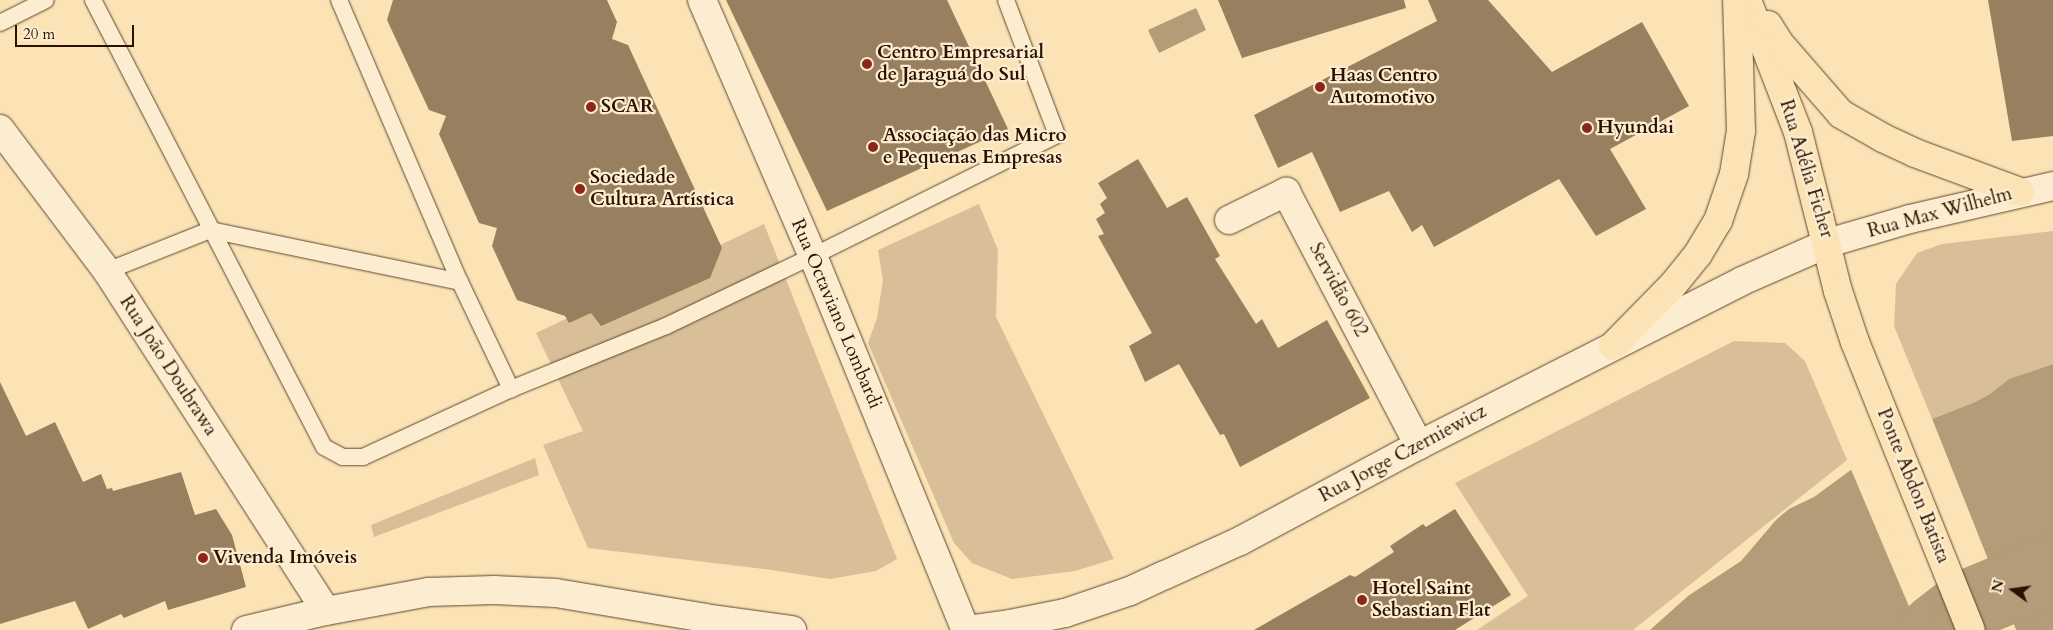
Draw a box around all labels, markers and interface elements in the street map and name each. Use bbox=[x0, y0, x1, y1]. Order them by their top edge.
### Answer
scale bar bbox=[18, 15, 136, 47]
text: 20 m bbox=[23, 24, 55, 44]
place label: Centro Empresarial de Jaraguá do Sul bbox=[877, 42, 1044, 86]
marker: Centro Empresarial de Jaraguá do Sul bbox=[861, 58, 873, 70]
place label: Haas Centro Automotivo bbox=[1330, 65, 1438, 109]
marker: Haas Centro Automotivo bbox=[1314, 81, 1326, 93]
place label: SCAR bbox=[601, 96, 654, 118]
street label: Rua Adélia Ficher bbox=[1774, 97, 1838, 241]
marker: SCAR bbox=[585, 101, 597, 113]
place label: Hyundai bbox=[1597, 117, 1674, 139]
marker: Hyundai bbox=[1581, 122, 1593, 134]
place label: Associação das Micro e Pequenas Empresas bbox=[883, 125, 1067, 169]
marker: Associação das Micro e Pequenas Empresas bbox=[867, 141, 879, 153]
place label: Sociedade Cultura Artística bbox=[590, 167, 735, 211]
marker: Sociedade Cultura Artística bbox=[574, 183, 586, 195]
street label: Rua Max Wilhelm bbox=[1865, 183, 2015, 243]
street label: Rua Octaviano Lombardi bbox=[786, 216, 886, 412]
street label: Servidão 602 bbox=[1304, 239, 1372, 341]
street label: Rua João Doubrawa bbox=[114, 292, 222, 440]
street label: Rua Jorge Czerniewicz bbox=[1316, 400, 1490, 508]
street label: Ponte Abdon Batista bbox=[1872, 405, 1954, 567]
place label: Vivenda Imóveis bbox=[213, 547, 357, 569]
marker: Vivenda Imóveis bbox=[197, 552, 209, 564]
north arrow bbox=[1988, 565, 2038, 615]
place label: Hotel Saint Sebastian Flat bbox=[1372, 578, 1490, 622]
text: N bbox=[1987, 578, 2009, 594]
marker: Hotel Saint Sebastian Flat bbox=[1356, 594, 1368, 606]

